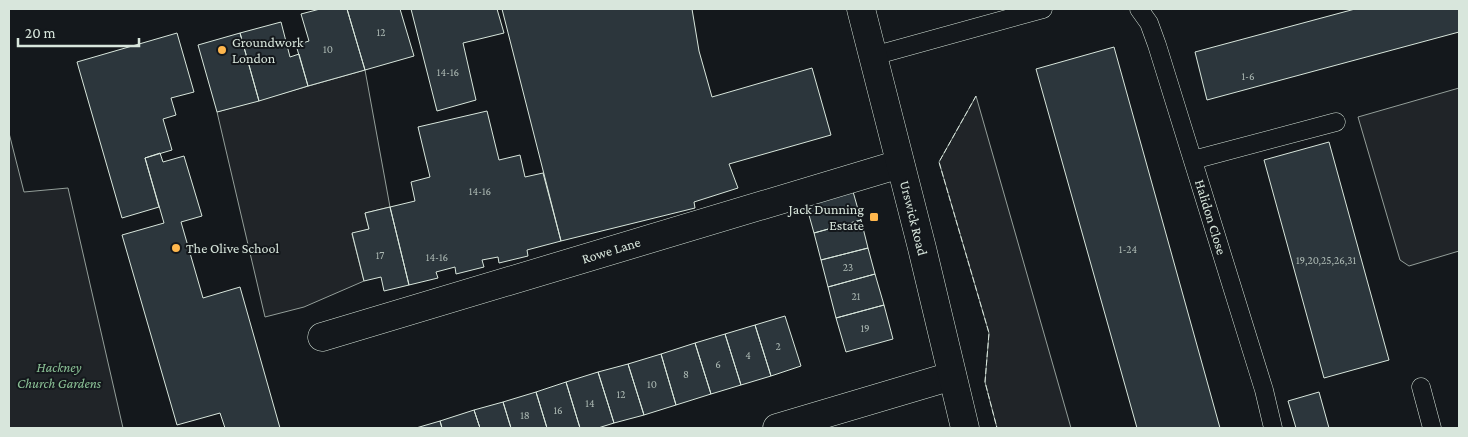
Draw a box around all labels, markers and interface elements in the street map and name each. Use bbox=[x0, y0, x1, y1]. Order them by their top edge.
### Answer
scale bar bbox=[18, 15, 139, 47]
text: 20 m bbox=[25, 25, 56, 41]
house number: 12 bbox=[377, 26, 385, 38]
place label: Groundwork London bbox=[232, 34, 304, 66]
house number: 10 bbox=[323, 43, 333, 55]
marker: Groundwork London bbox=[216, 44, 228, 56]
house number: 14-16 bbox=[437, 66, 459, 78]
house number: 1-6 bbox=[1241, 70, 1255, 82]
street label: Halidon Close bbox=[1192, 177, 1230, 257]
street label: Urswick Road bbox=[897, 179, 931, 258]
house number: 14-16 bbox=[469, 185, 491, 197]
place label: Jack Dunning Estate bbox=[787, 201, 864, 233]
marker: Jack Dunning Estate bbox=[868, 211, 880, 223]
street label: Rowe Lane bbox=[580, 233, 642, 267]
place label: The Olive School bbox=[186, 240, 279, 256]
marker: The Olive School bbox=[170, 242, 182, 254]
house number: 1-24 bbox=[1119, 243, 1138, 255]
house number: 17 bbox=[376, 249, 384, 261]
house number: 14-16 bbox=[426, 251, 448, 263]
house number: 19,20,25,26,31 bbox=[1296, 254, 1356, 267]
house number: 23 bbox=[843, 261, 853, 273]
house number: 21 bbox=[852, 290, 861, 302]
house number: 19 bbox=[860, 322, 870, 334]
house number: 2 bbox=[775, 340, 781, 352]
house number: 4 bbox=[745, 349, 751, 361]
house number: 6 bbox=[715, 358, 721, 370]
park label: Hackney Church Gardens bbox=[17, 359, 102, 391]
house number: 8 bbox=[683, 368, 689, 380]
house number: 10 bbox=[647, 378, 657, 390]
house number: 12 bbox=[617, 388, 625, 400]
house number: 14 bbox=[585, 397, 595, 409]
house number: 16 bbox=[553, 404, 563, 416]
house number: 18 bbox=[520, 409, 530, 421]

